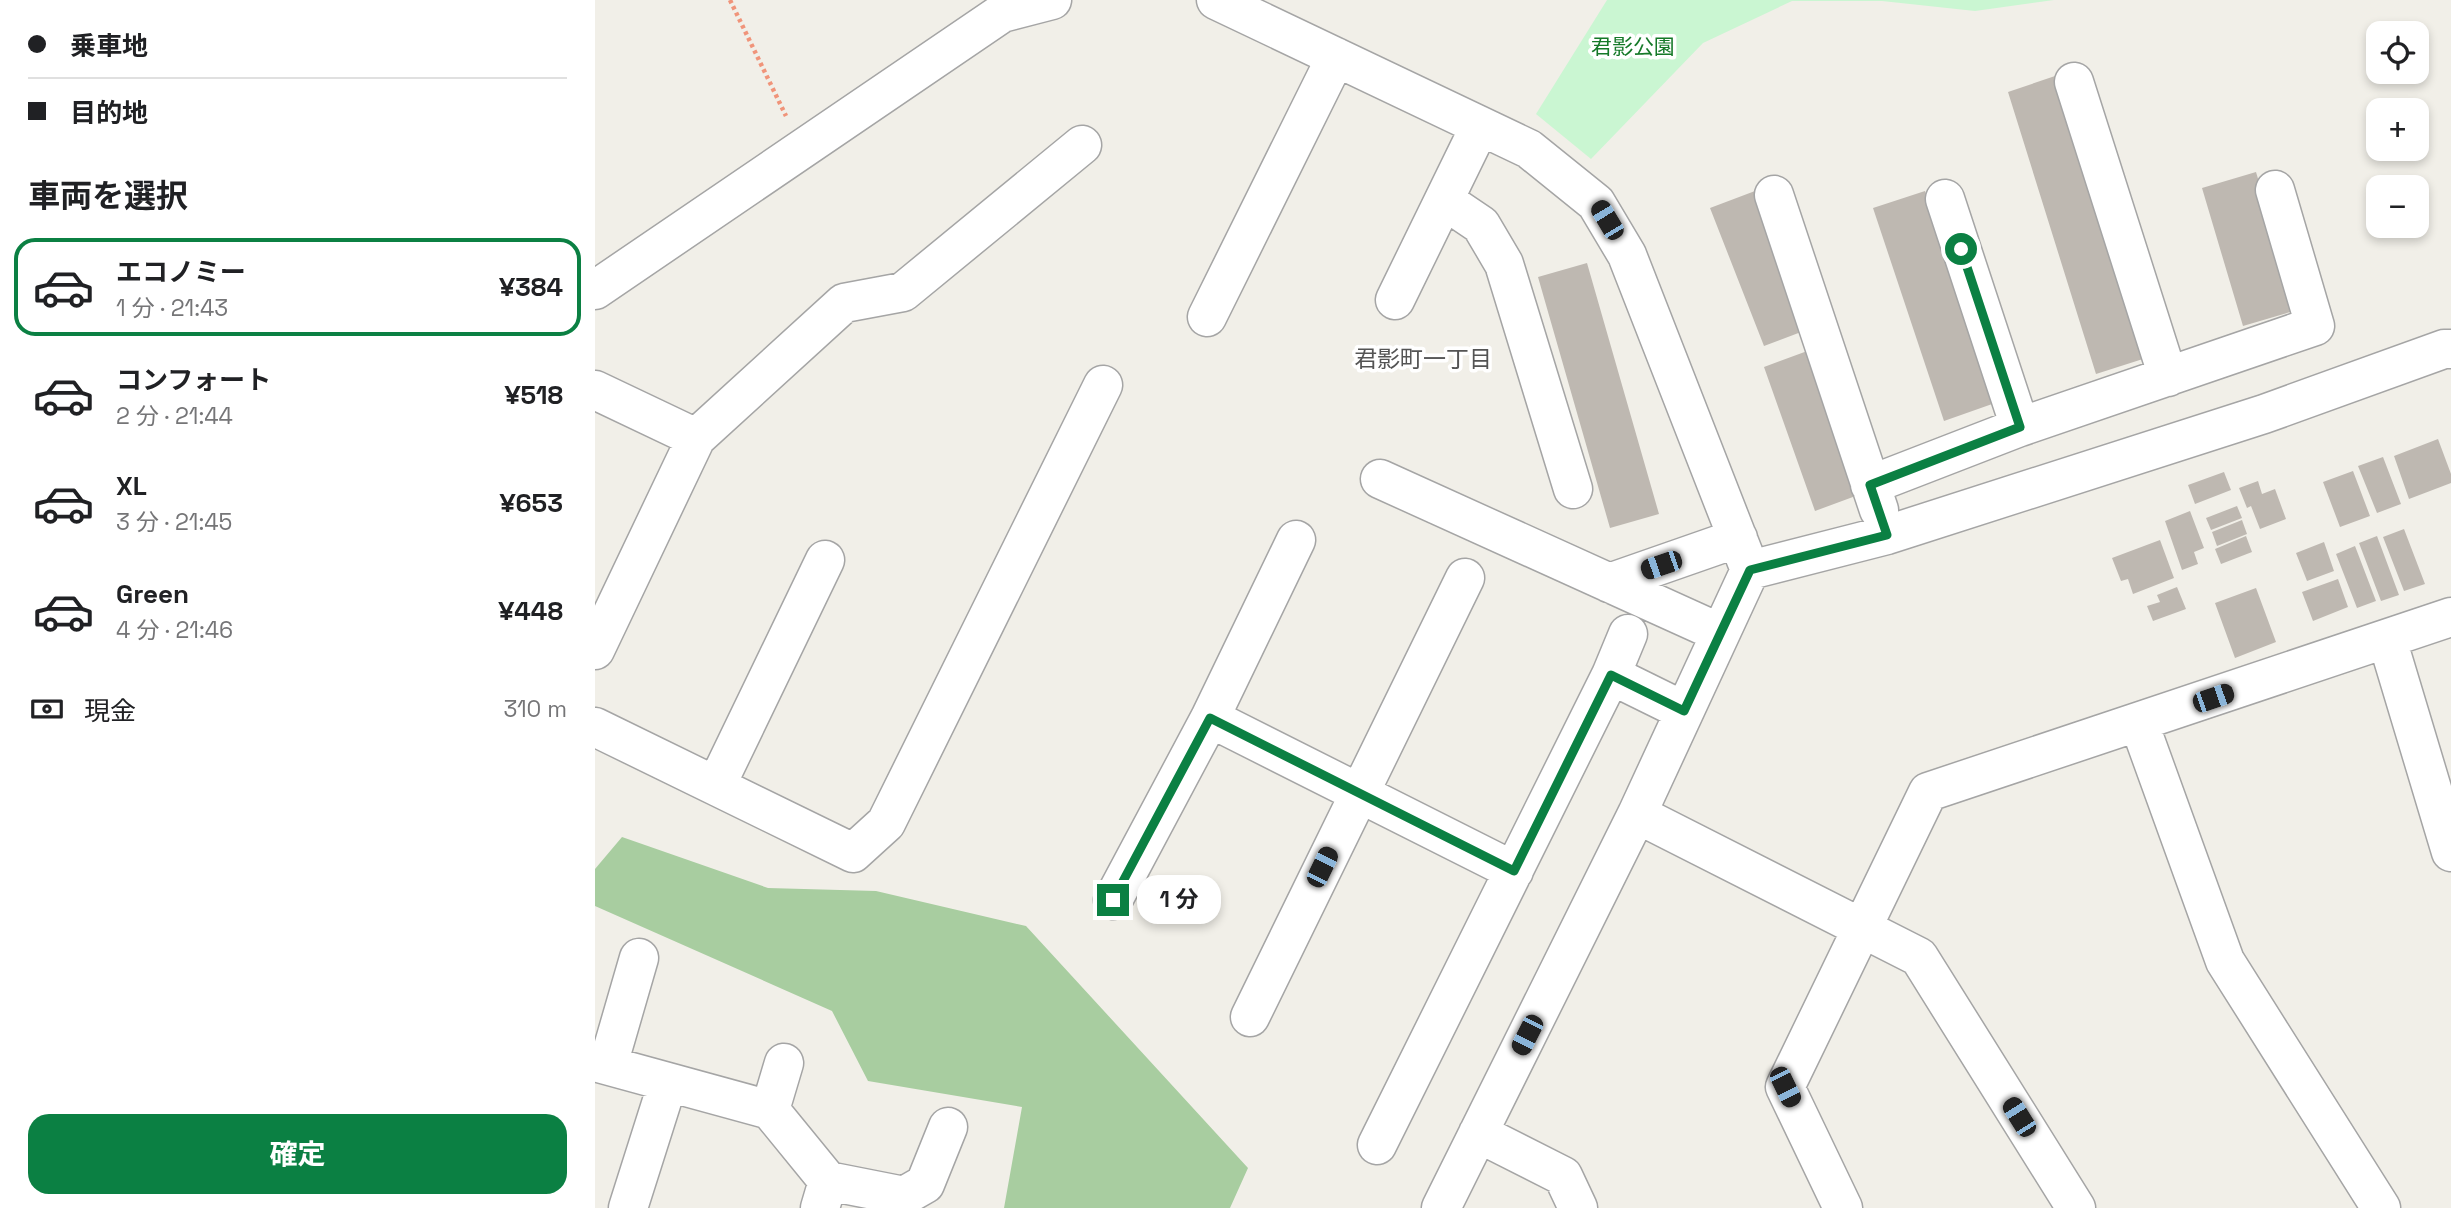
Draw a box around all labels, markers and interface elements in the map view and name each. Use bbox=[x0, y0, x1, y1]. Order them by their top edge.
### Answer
map controls bbox=[2366, 21, 2429, 238]
button: locate bbox=[2366, 21, 2429, 84]
text: 乗車地 bbox=[70, 29, 148, 63]
park label: 君影公園 bbox=[1591, 33, 1675, 60]
text: 目的地 bbox=[70, 96, 148, 130]
button: + bbox=[2366, 98, 2429, 161]
button: − bbox=[2366, 175, 2429, 238]
text: 車両を選択 bbox=[28, 176, 188, 216]
car bbox=[1588, 197, 1627, 243]
route start bbox=[1945, 233, 1977, 265]
text: エコノミー bbox=[116, 255, 246, 289]
icon: car bbox=[32, 256, 95, 319]
text: ¥384 bbox=[499, 270, 563, 304]
text: 1 分 · 21:43 bbox=[116, 293, 228, 323]
district label: 君影町一丁目 bbox=[1354, 344, 1492, 374]
text: コンフォート bbox=[116, 363, 271, 397]
icon: car bbox=[32, 364, 95, 427]
text: ¥518 bbox=[504, 378, 563, 412]
text: 2 分 · 21:44 bbox=[116, 401, 233, 431]
text: XL bbox=[116, 469, 147, 503]
icon: car bbox=[32, 472, 95, 535]
text: ¥653 bbox=[499, 486, 563, 520]
text: 3 分 · 21:45 bbox=[116, 507, 232, 537]
car bbox=[1638, 548, 1685, 582]
text: Green bbox=[116, 577, 189, 611]
icon: car bbox=[32, 580, 95, 643]
text: ¥448 bbox=[498, 594, 563, 628]
text: 4 分 · 21:46 bbox=[116, 615, 233, 645]
car bbox=[2190, 681, 2237, 715]
icon: cash bbox=[28, 690, 66, 728]
text: 現金 bbox=[84, 694, 136, 728]
text: 310 m bbox=[503, 694, 567, 724]
car bbox=[1304, 844, 1341, 890]
callout: 1 分 bbox=[1137, 876, 1221, 925]
route end bbox=[1097, 884, 1129, 916]
text: 1 分 bbox=[1159, 884, 1199, 914]
car bbox=[1509, 1012, 1546, 1058]
car bbox=[1767, 1064, 1804, 1110]
car bbox=[1999, 1094, 2040, 1140]
button: 確定 bbox=[28, 1114, 567, 1194]

